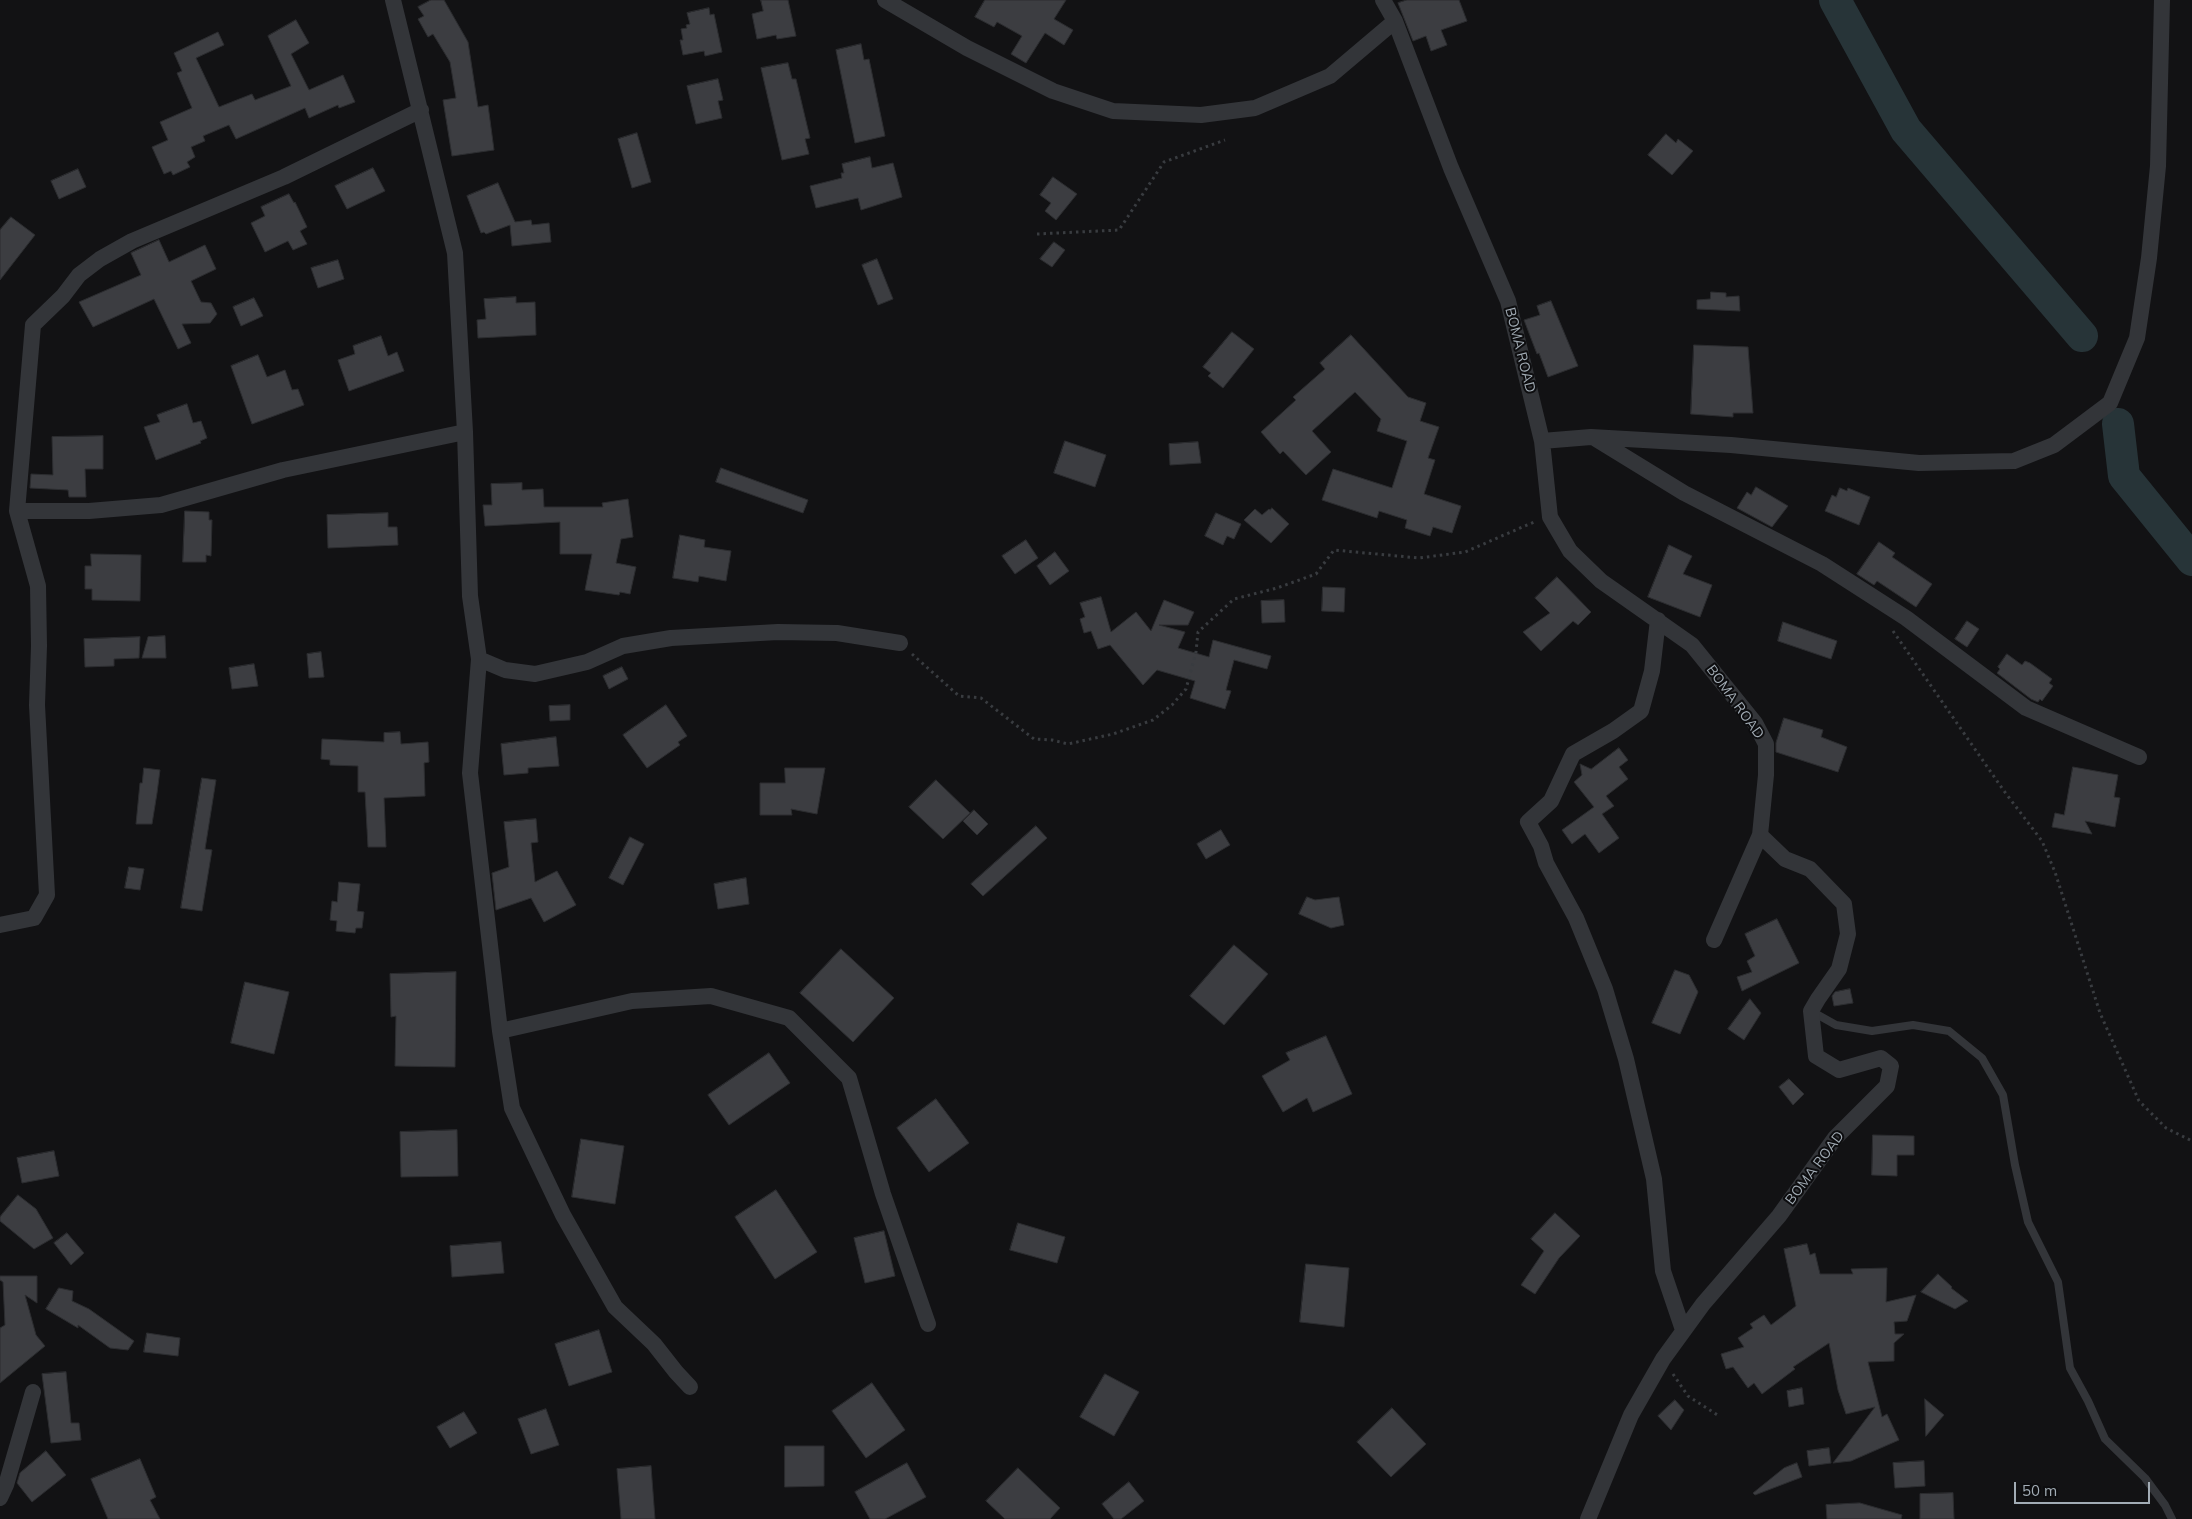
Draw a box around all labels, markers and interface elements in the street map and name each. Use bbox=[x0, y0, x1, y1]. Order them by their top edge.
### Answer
street label: BOMA ROAD bbox=[1501, 306, 1539, 394]
street label: BOMA ROAD bbox=[1703, 662, 1767, 742]
street label: BOMA ROAD bbox=[1782, 1128, 1848, 1208]
scale bar bbox=[2017, 1472, 2153, 1504]
text: 50 m bbox=[2022, 1481, 2057, 1500]

